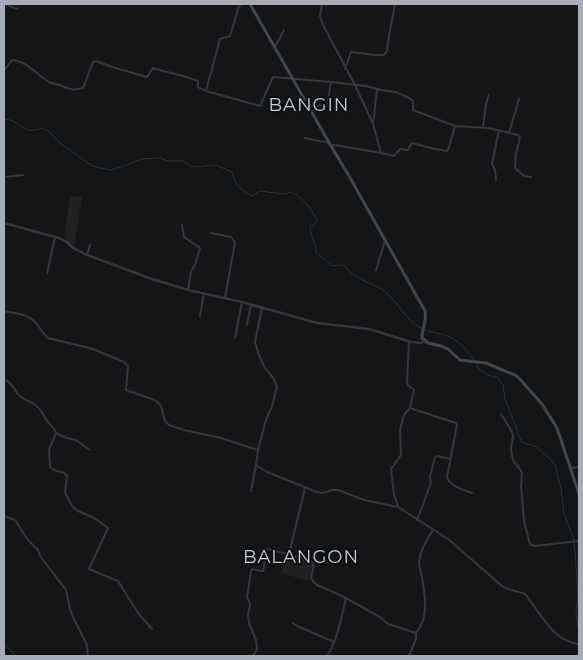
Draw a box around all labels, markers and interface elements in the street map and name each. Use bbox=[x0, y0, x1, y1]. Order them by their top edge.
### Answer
district label: BANGIN bbox=[268, 94, 350, 116]
district label: BALANGON bbox=[243, 546, 359, 568]

